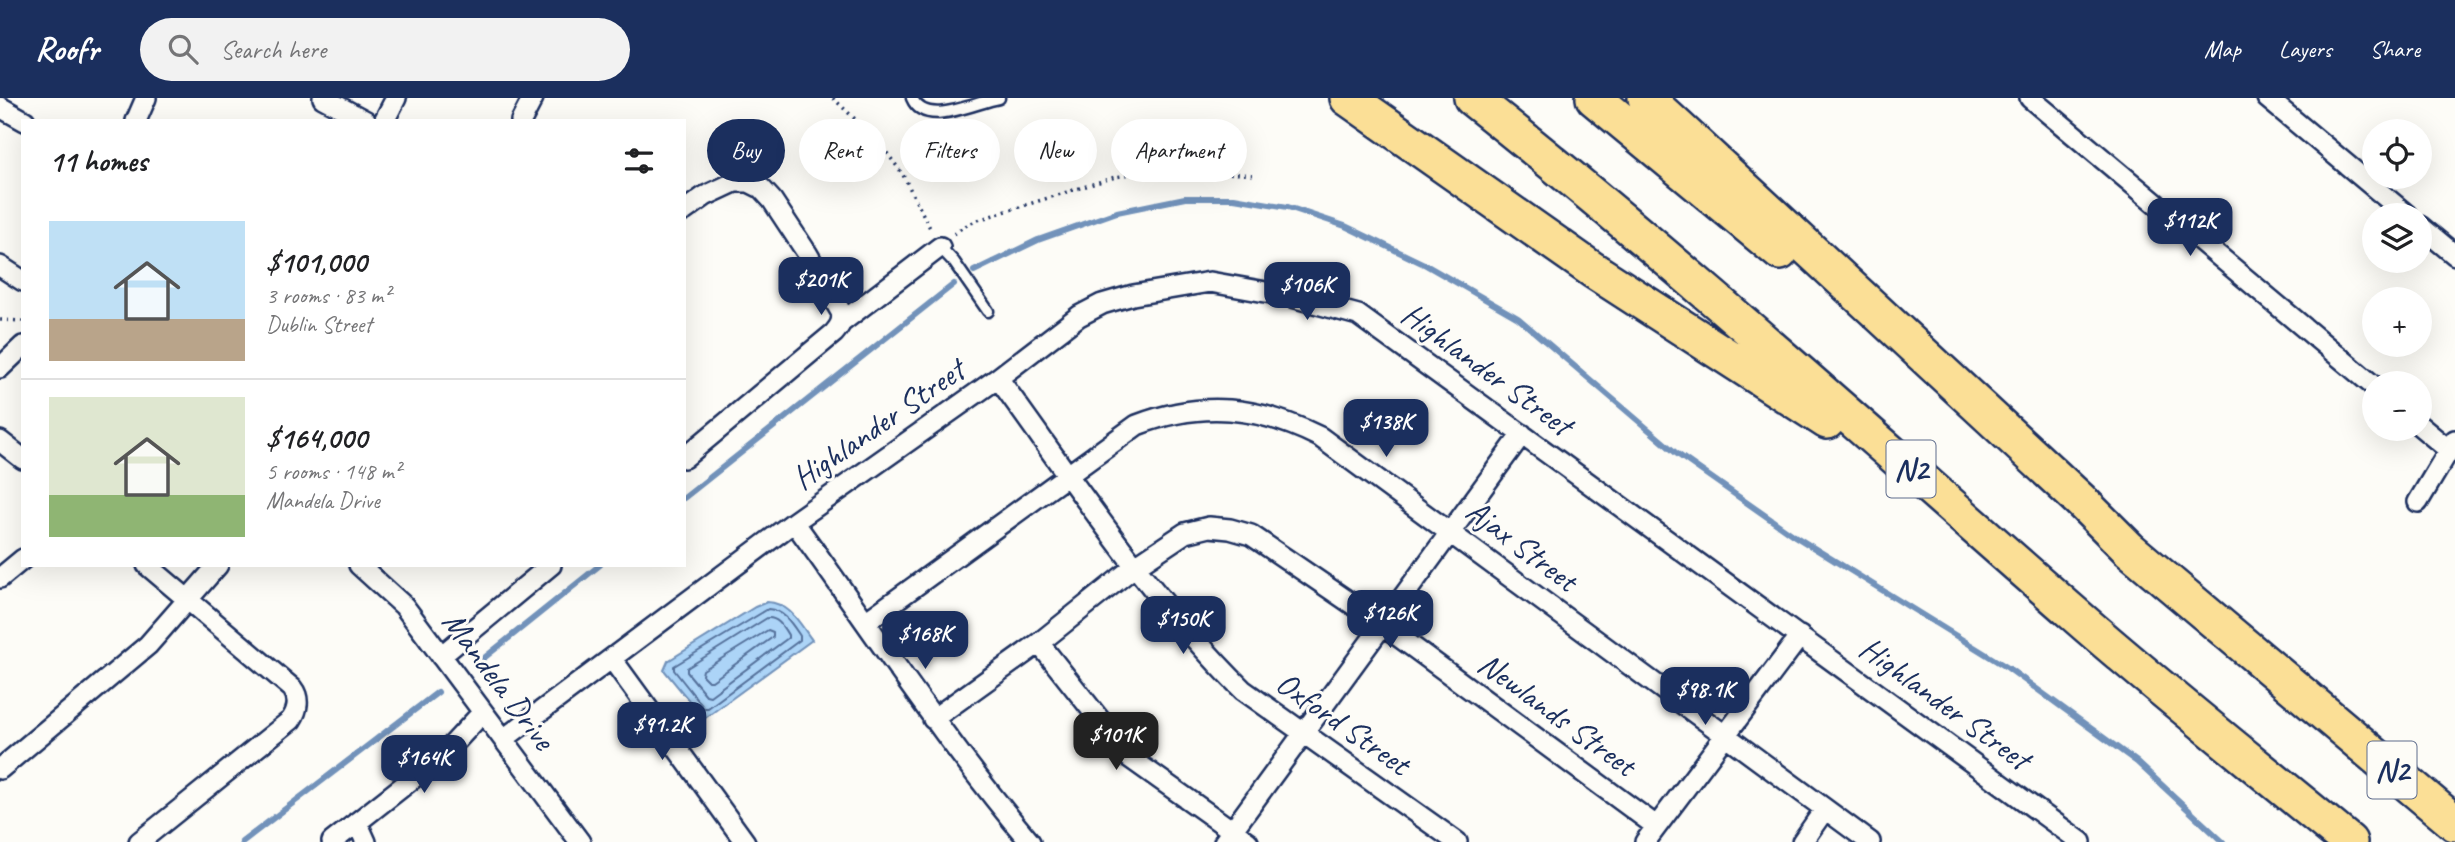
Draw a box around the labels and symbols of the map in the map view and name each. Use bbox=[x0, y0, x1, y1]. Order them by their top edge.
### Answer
pin: $112K bbox=[2141, 198, 2239, 258]
pin: $201K bbox=[772, 258, 870, 317]
pin: $106K bbox=[1258, 262, 1356, 322]
street label: Highlander Street bbox=[1393, 293, 1584, 447]
street label: Highlander Street bbox=[784, 347, 976, 499]
pin: $138K bbox=[1337, 400, 1435, 459]
road number: N2 bbox=[1886, 440, 1936, 498]
street label: Ajax Street bbox=[1458, 490, 1588, 602]
pin: $126K bbox=[1341, 590, 1439, 650]
pin: $150K bbox=[1134, 596, 1232, 656]
street label: Mandela Drive bbox=[433, 602, 566, 760]
pin: $168K bbox=[876, 612, 974, 671]
street label: Highlander Street bbox=[1851, 627, 2042, 781]
street label: Newlands Street bbox=[1470, 643, 1647, 787]
street label: Oxford Street bbox=[1268, 662, 1421, 786]
pin: $98.1K bbox=[1648, 668, 1762, 727]
pin: $91.2K bbox=[605, 702, 719, 762]
pin: $101K bbox=[1067, 712, 1165, 772]
pin: $164K bbox=[375, 736, 473, 795]
road number: N2 bbox=[2368, 742, 2416, 798]

